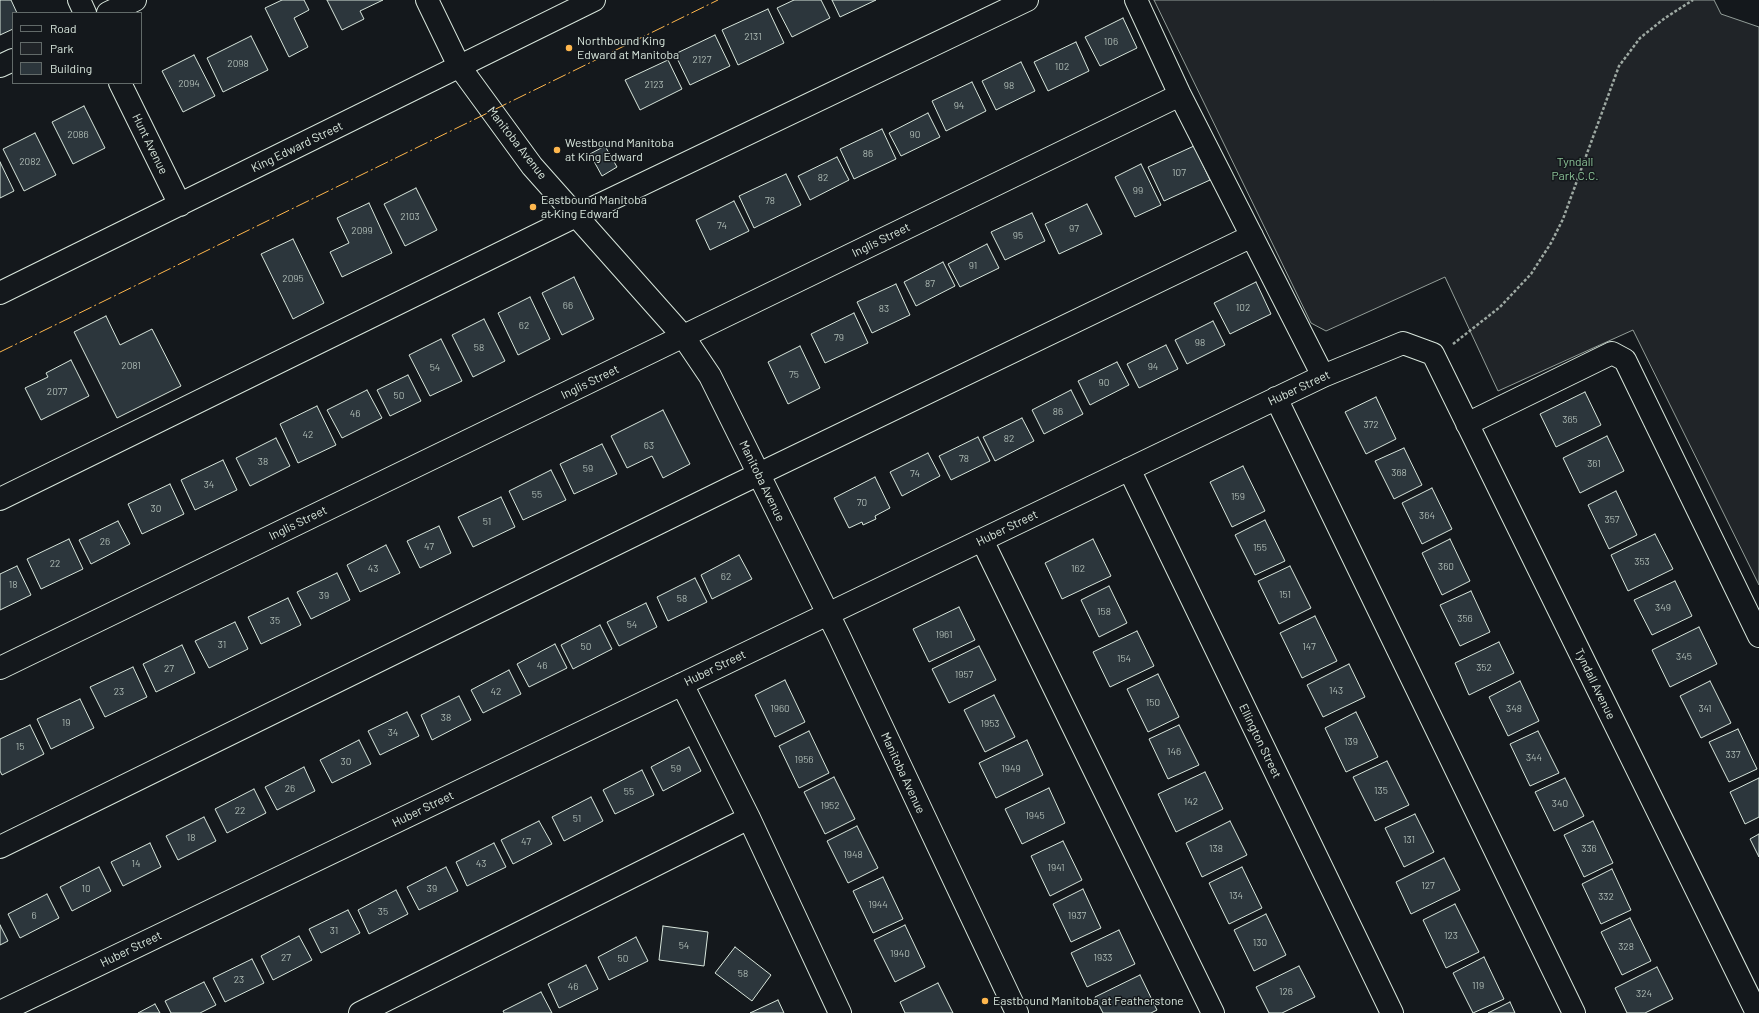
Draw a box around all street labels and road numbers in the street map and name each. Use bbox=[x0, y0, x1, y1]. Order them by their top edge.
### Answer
street label: Manitoba Avenue bbox=[484, 104, 550, 182]
street label: Hunt Avenue bbox=[129, 111, 171, 177]
street label: King Edward Street bbox=[249, 119, 345, 175]
street label: Inglis Street bbox=[850, 220, 912, 260]
street label: Inglis Street bbox=[559, 362, 621, 402]
street label: Huber Street bbox=[1266, 367, 1332, 409]
street label: Manitoba Avenue bbox=[736, 438, 788, 524]
street label: Inglis Street bbox=[267, 503, 329, 543]
street label: Huber Street bbox=[974, 507, 1040, 549]
street label: Tyndall Avenue bbox=[1572, 646, 1618, 722]
street label: Huber Street bbox=[682, 647, 748, 689]
street label: Ellington Street bbox=[1236, 701, 1284, 781]
street label: Manitoba Avenue bbox=[878, 730, 928, 816]
street label: Huber Street bbox=[390, 788, 456, 830]
street label: Huber Street bbox=[98, 928, 164, 970]

